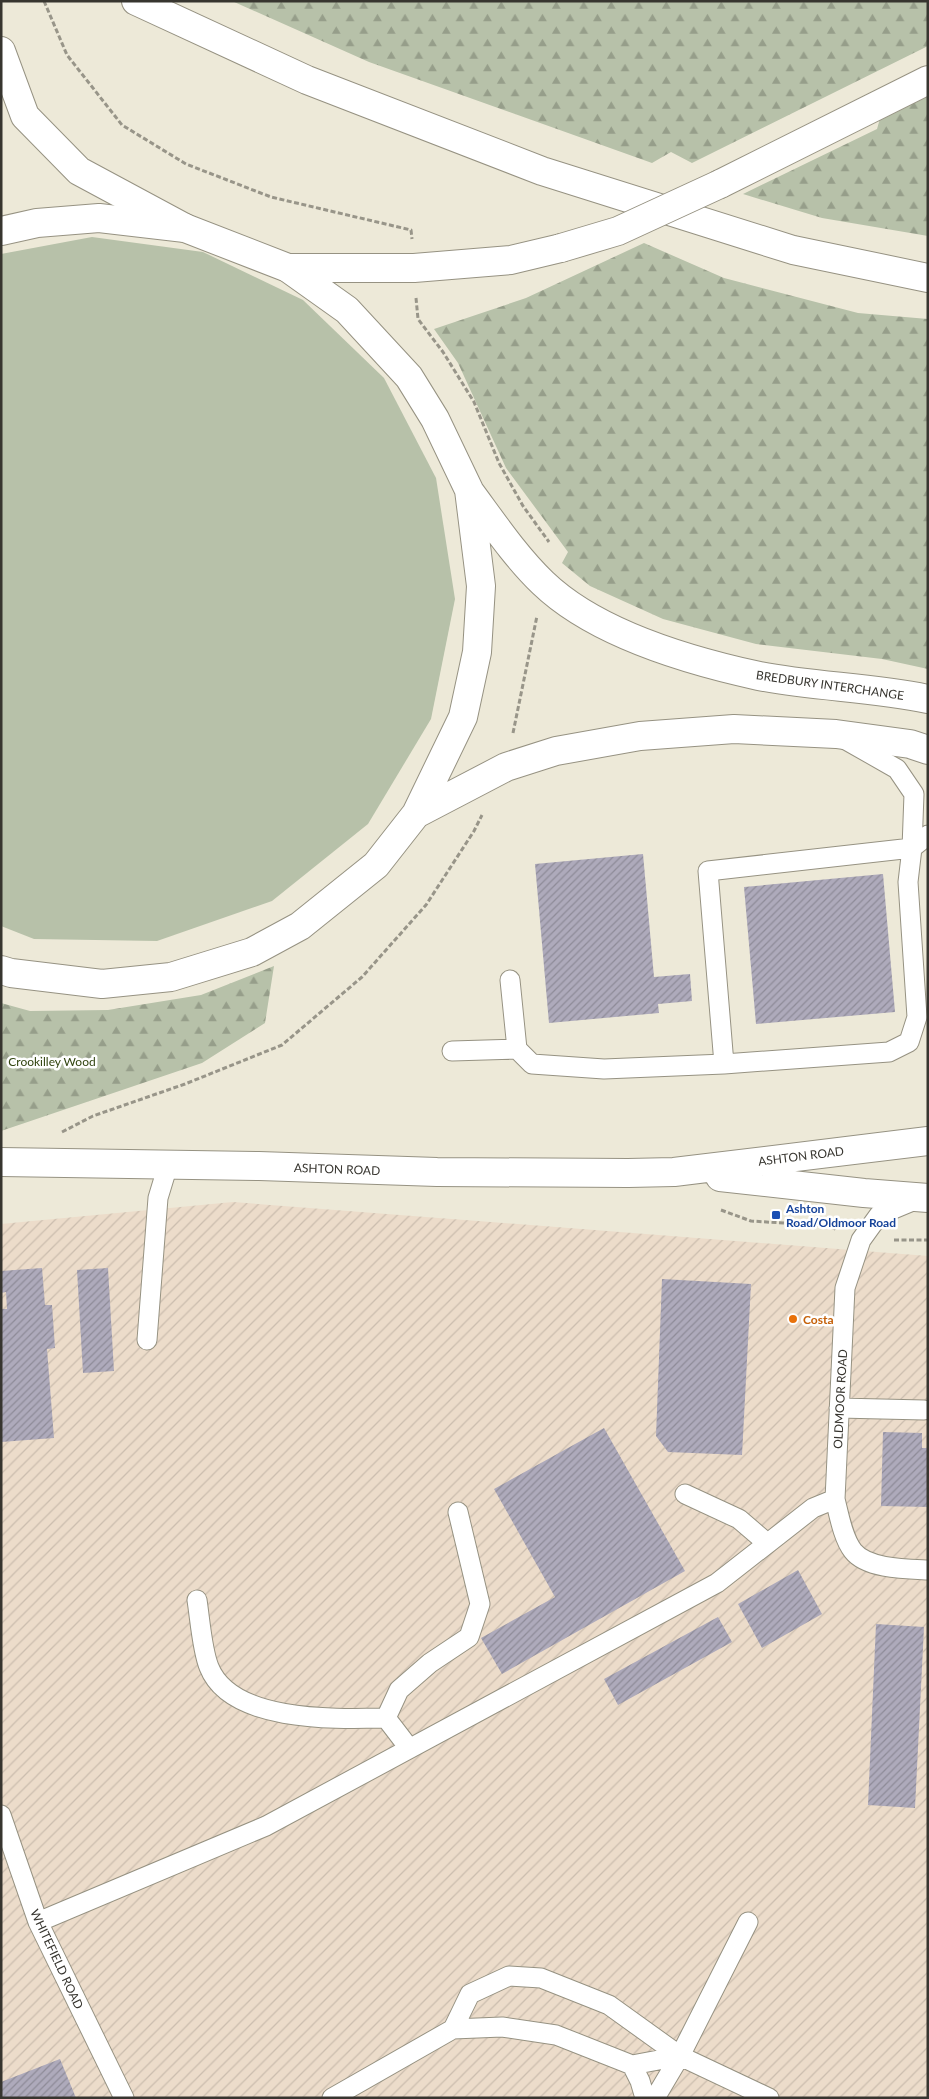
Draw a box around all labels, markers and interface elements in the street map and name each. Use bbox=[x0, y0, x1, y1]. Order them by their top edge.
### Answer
street label: BREDBURY INTERCHANGE bbox=[755, 667, 905, 703]
park label: Crookilley Wood bbox=[8, 1054, 96, 1069]
street label: ASHTON ROAD bbox=[757, 1143, 845, 1169]
street label: ASHTON ROAD bbox=[294, 1160, 380, 1178]
place label: Ashton Road/Oldmoor Road bbox=[785, 1201, 896, 1230]
marker: Ashton Road/Oldmoor Road bbox=[770, 1209, 782, 1221]
place label: Costa bbox=[803, 1312, 834, 1327]
marker: Costa bbox=[787, 1313, 799, 1325]
street label: OLDMOOR ROAD bbox=[830, 1349, 850, 1449]
street label: WHITEFIELD ROAD bbox=[27, 1907, 87, 2011]

